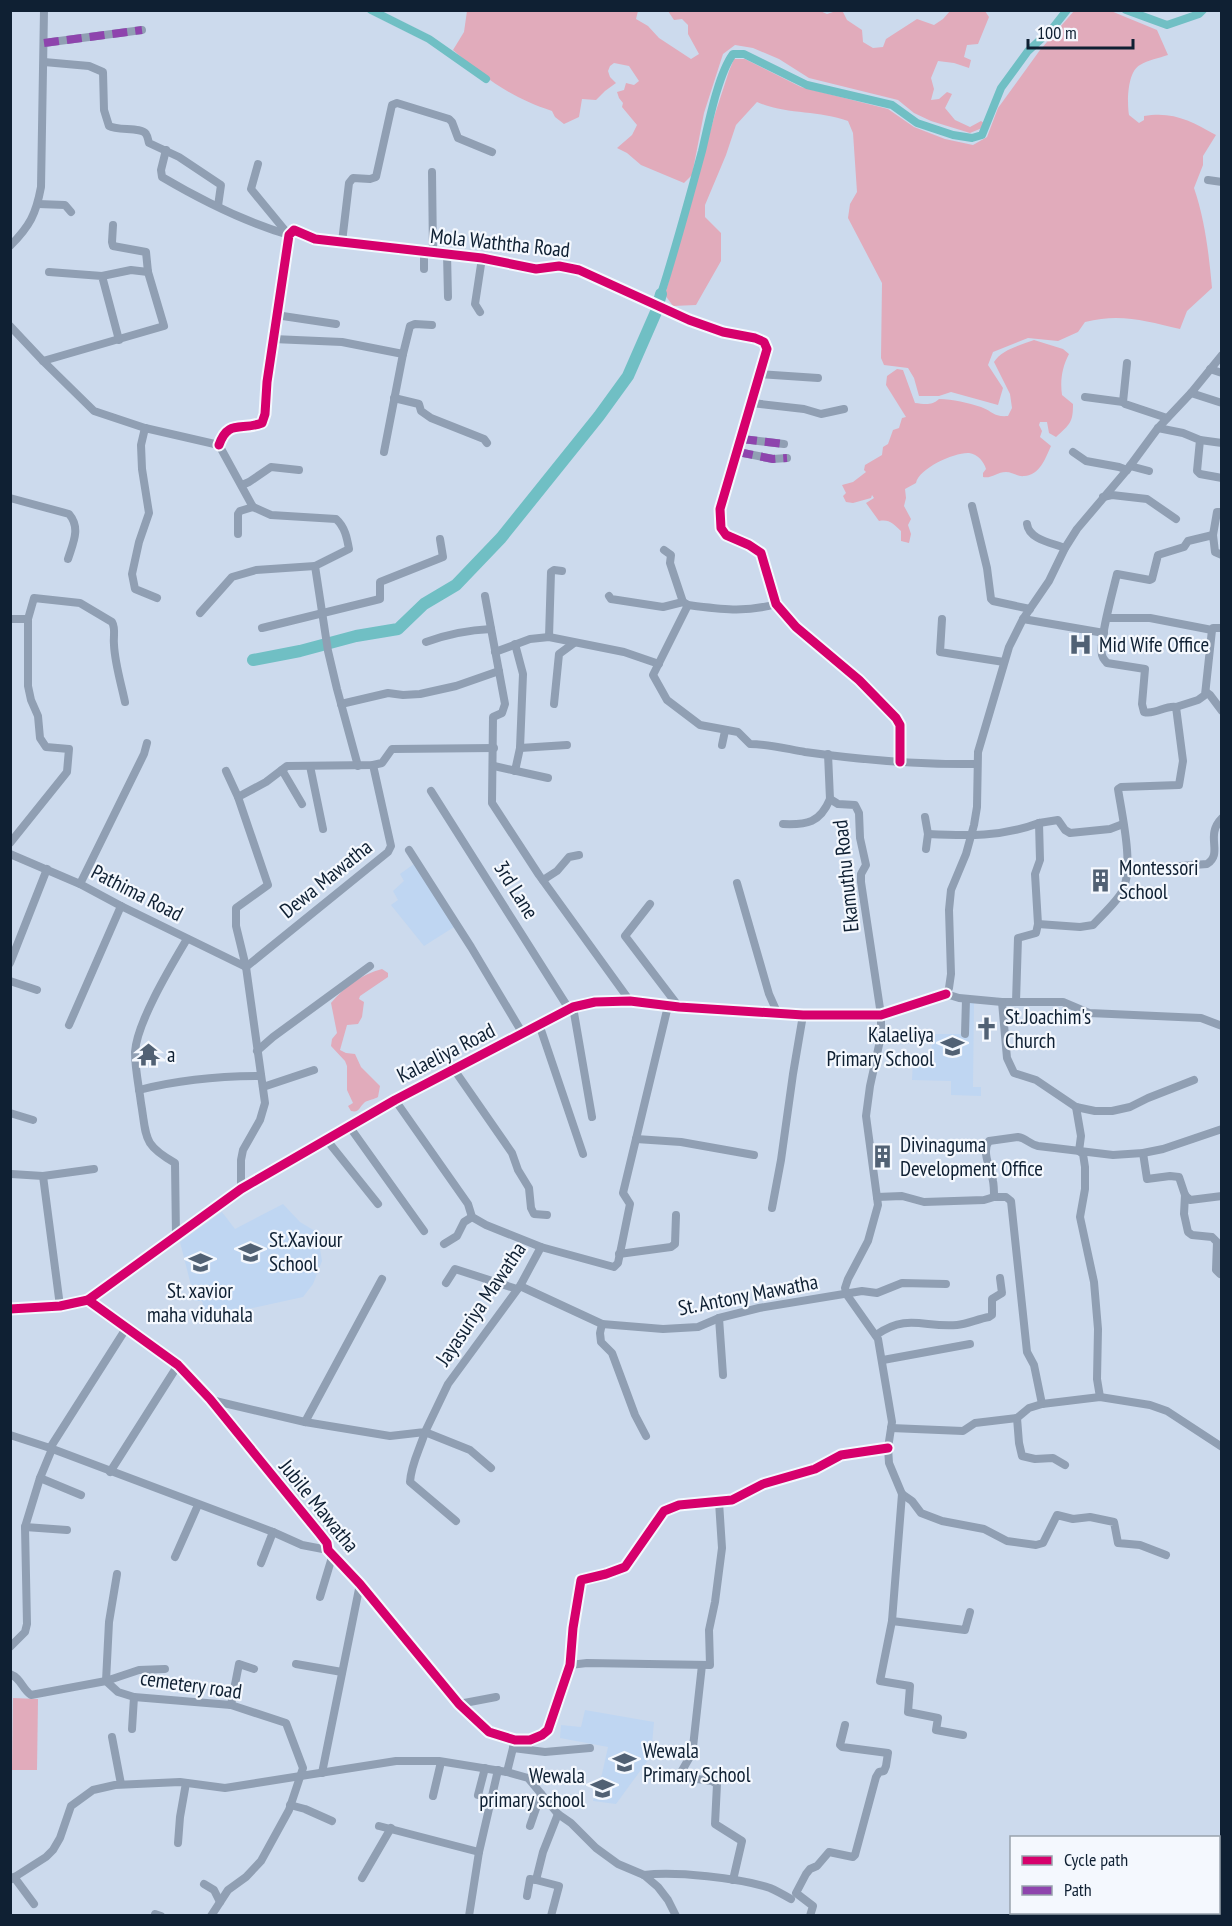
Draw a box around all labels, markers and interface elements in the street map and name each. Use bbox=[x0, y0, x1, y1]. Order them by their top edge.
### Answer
scale bar bbox=[1028, 12, 1133, 50]
text: 100 m bbox=[1037, 21, 1077, 44]
street label: Mola Waththa Road bbox=[429, 222, 571, 263]
place label: Mid Wife Office bbox=[1099, 631, 1209, 658]
hospital icon: Mid Wife Office bbox=[1068, 632, 1094, 658]
street label: Ekamuthu Road bbox=[826, 819, 865, 934]
street label: Dewa Mawatha bbox=[274, 833, 377, 924]
place label: Montessori School bbox=[1119, 854, 1199, 905]
street label: 3rd Lane bbox=[488, 856, 545, 924]
street label: Pathima Road bbox=[87, 858, 188, 927]
building icon: Montessori School bbox=[1088, 867, 1114, 893]
place label: St.Joachim's Church bbox=[1005, 1003, 1091, 1054]
street label: Kalaeliya Road bbox=[392, 1016, 499, 1089]
church icon: St.Joachim's Church bbox=[974, 1016, 1000, 1042]
place label: Kalaeliya Primary School bbox=[826, 1021, 934, 1072]
school or university icon: Kalaeliya Primary School bbox=[939, 1034, 965, 1060]
place label: a bbox=[167, 1041, 175, 1068]
temple icon: a bbox=[136, 1042, 162, 1068]
place label: Divinaguma Development Office bbox=[900, 1131, 1043, 1182]
building icon: Divinaguma Development Office bbox=[869, 1144, 895, 1170]
place label: St.Xaviour School bbox=[269, 1226, 343, 1277]
street label: Jayasuriya Mawatha bbox=[429, 1237, 532, 1371]
school or university icon: St.Xaviour School bbox=[238, 1239, 264, 1265]
school or university icon: St. xavior maha viduhala bbox=[187, 1250, 213, 1276]
street label: St. Antony Mawatha bbox=[676, 1268, 820, 1321]
place label: St. xavior maha viduhala bbox=[147, 1277, 253, 1328]
street label: Jubile Mawatha bbox=[273, 1453, 365, 1558]
street label: cemetery road bbox=[139, 1664, 244, 1705]
place label: Wewala Primary School bbox=[643, 1737, 751, 1788]
school or university icon: Wewala Primary School bbox=[612, 1750, 638, 1776]
place label: Wewala primary school bbox=[479, 1762, 585, 1813]
school or university icon: Wewala primary school bbox=[590, 1775, 616, 1801]
legend bbox=[1010, 1836, 1220, 1914]
text: Cycle path bbox=[1064, 1848, 1128, 1871]
text: Path bbox=[1064, 1878, 1092, 1901]

